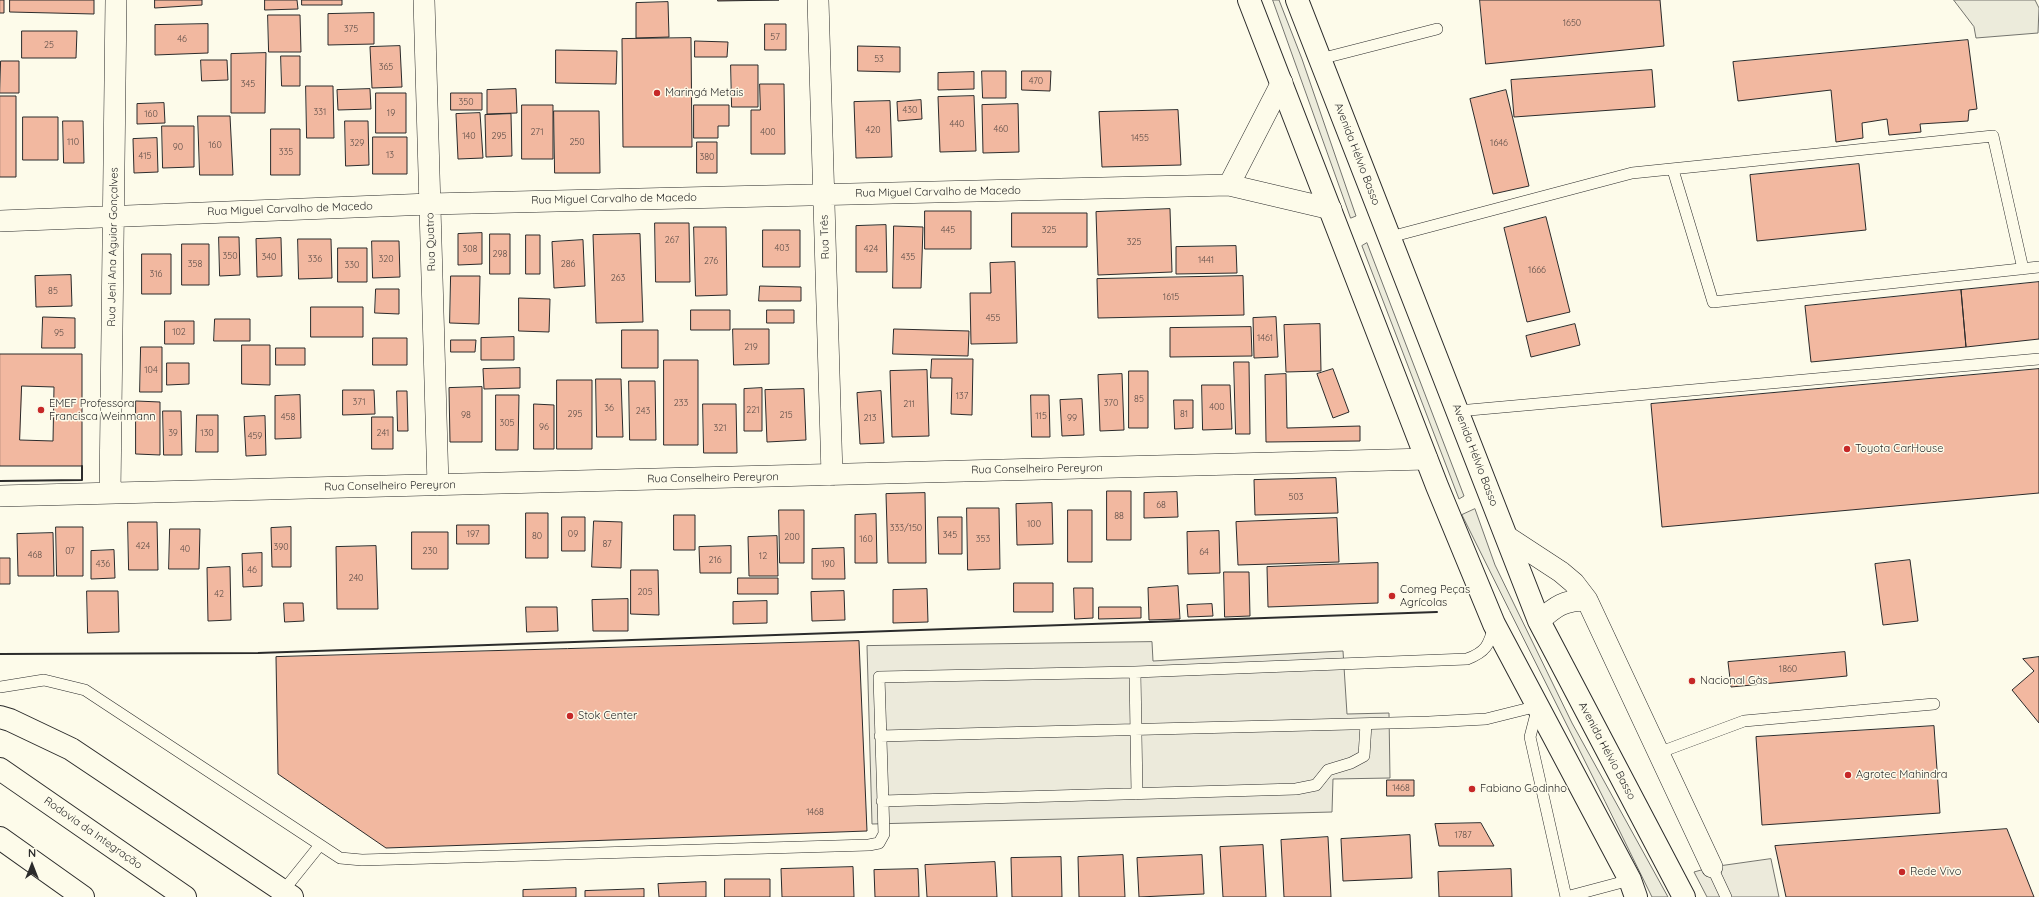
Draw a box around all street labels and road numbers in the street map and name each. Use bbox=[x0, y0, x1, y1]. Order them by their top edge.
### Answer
street label: Avenida Hélvio Basso bbox=[1331, 101, 1383, 207]
street label: Rua Jeni Ana Aguiar Gonçalves bbox=[105, 167, 121, 327]
street label: Rua Miguel Carvalho de Macedo bbox=[855, 184, 1021, 200]
street label: Rua Miguel Carvalho de Macedo bbox=[531, 191, 697, 207]
street label: Rua Miguel Carvalho de Macedo bbox=[207, 200, 373, 218]
street label: Rua Quatro bbox=[423, 212, 439, 272]
street label: Rua Três bbox=[818, 215, 832, 259]
street label: Avenida Hélvio Basso bbox=[1449, 402, 1501, 508]
street label: Rua Conselheiro Pereyron bbox=[971, 461, 1103, 477]
street label: Rua Conselheiro Pereyron bbox=[647, 470, 779, 486]
street label: Rua Conselheiro Pereyron bbox=[324, 478, 456, 494]
street label: Avenida Hélvio Basso bbox=[1576, 700, 1638, 802]
street label: Rodovia da Integração bbox=[41, 794, 145, 872]

